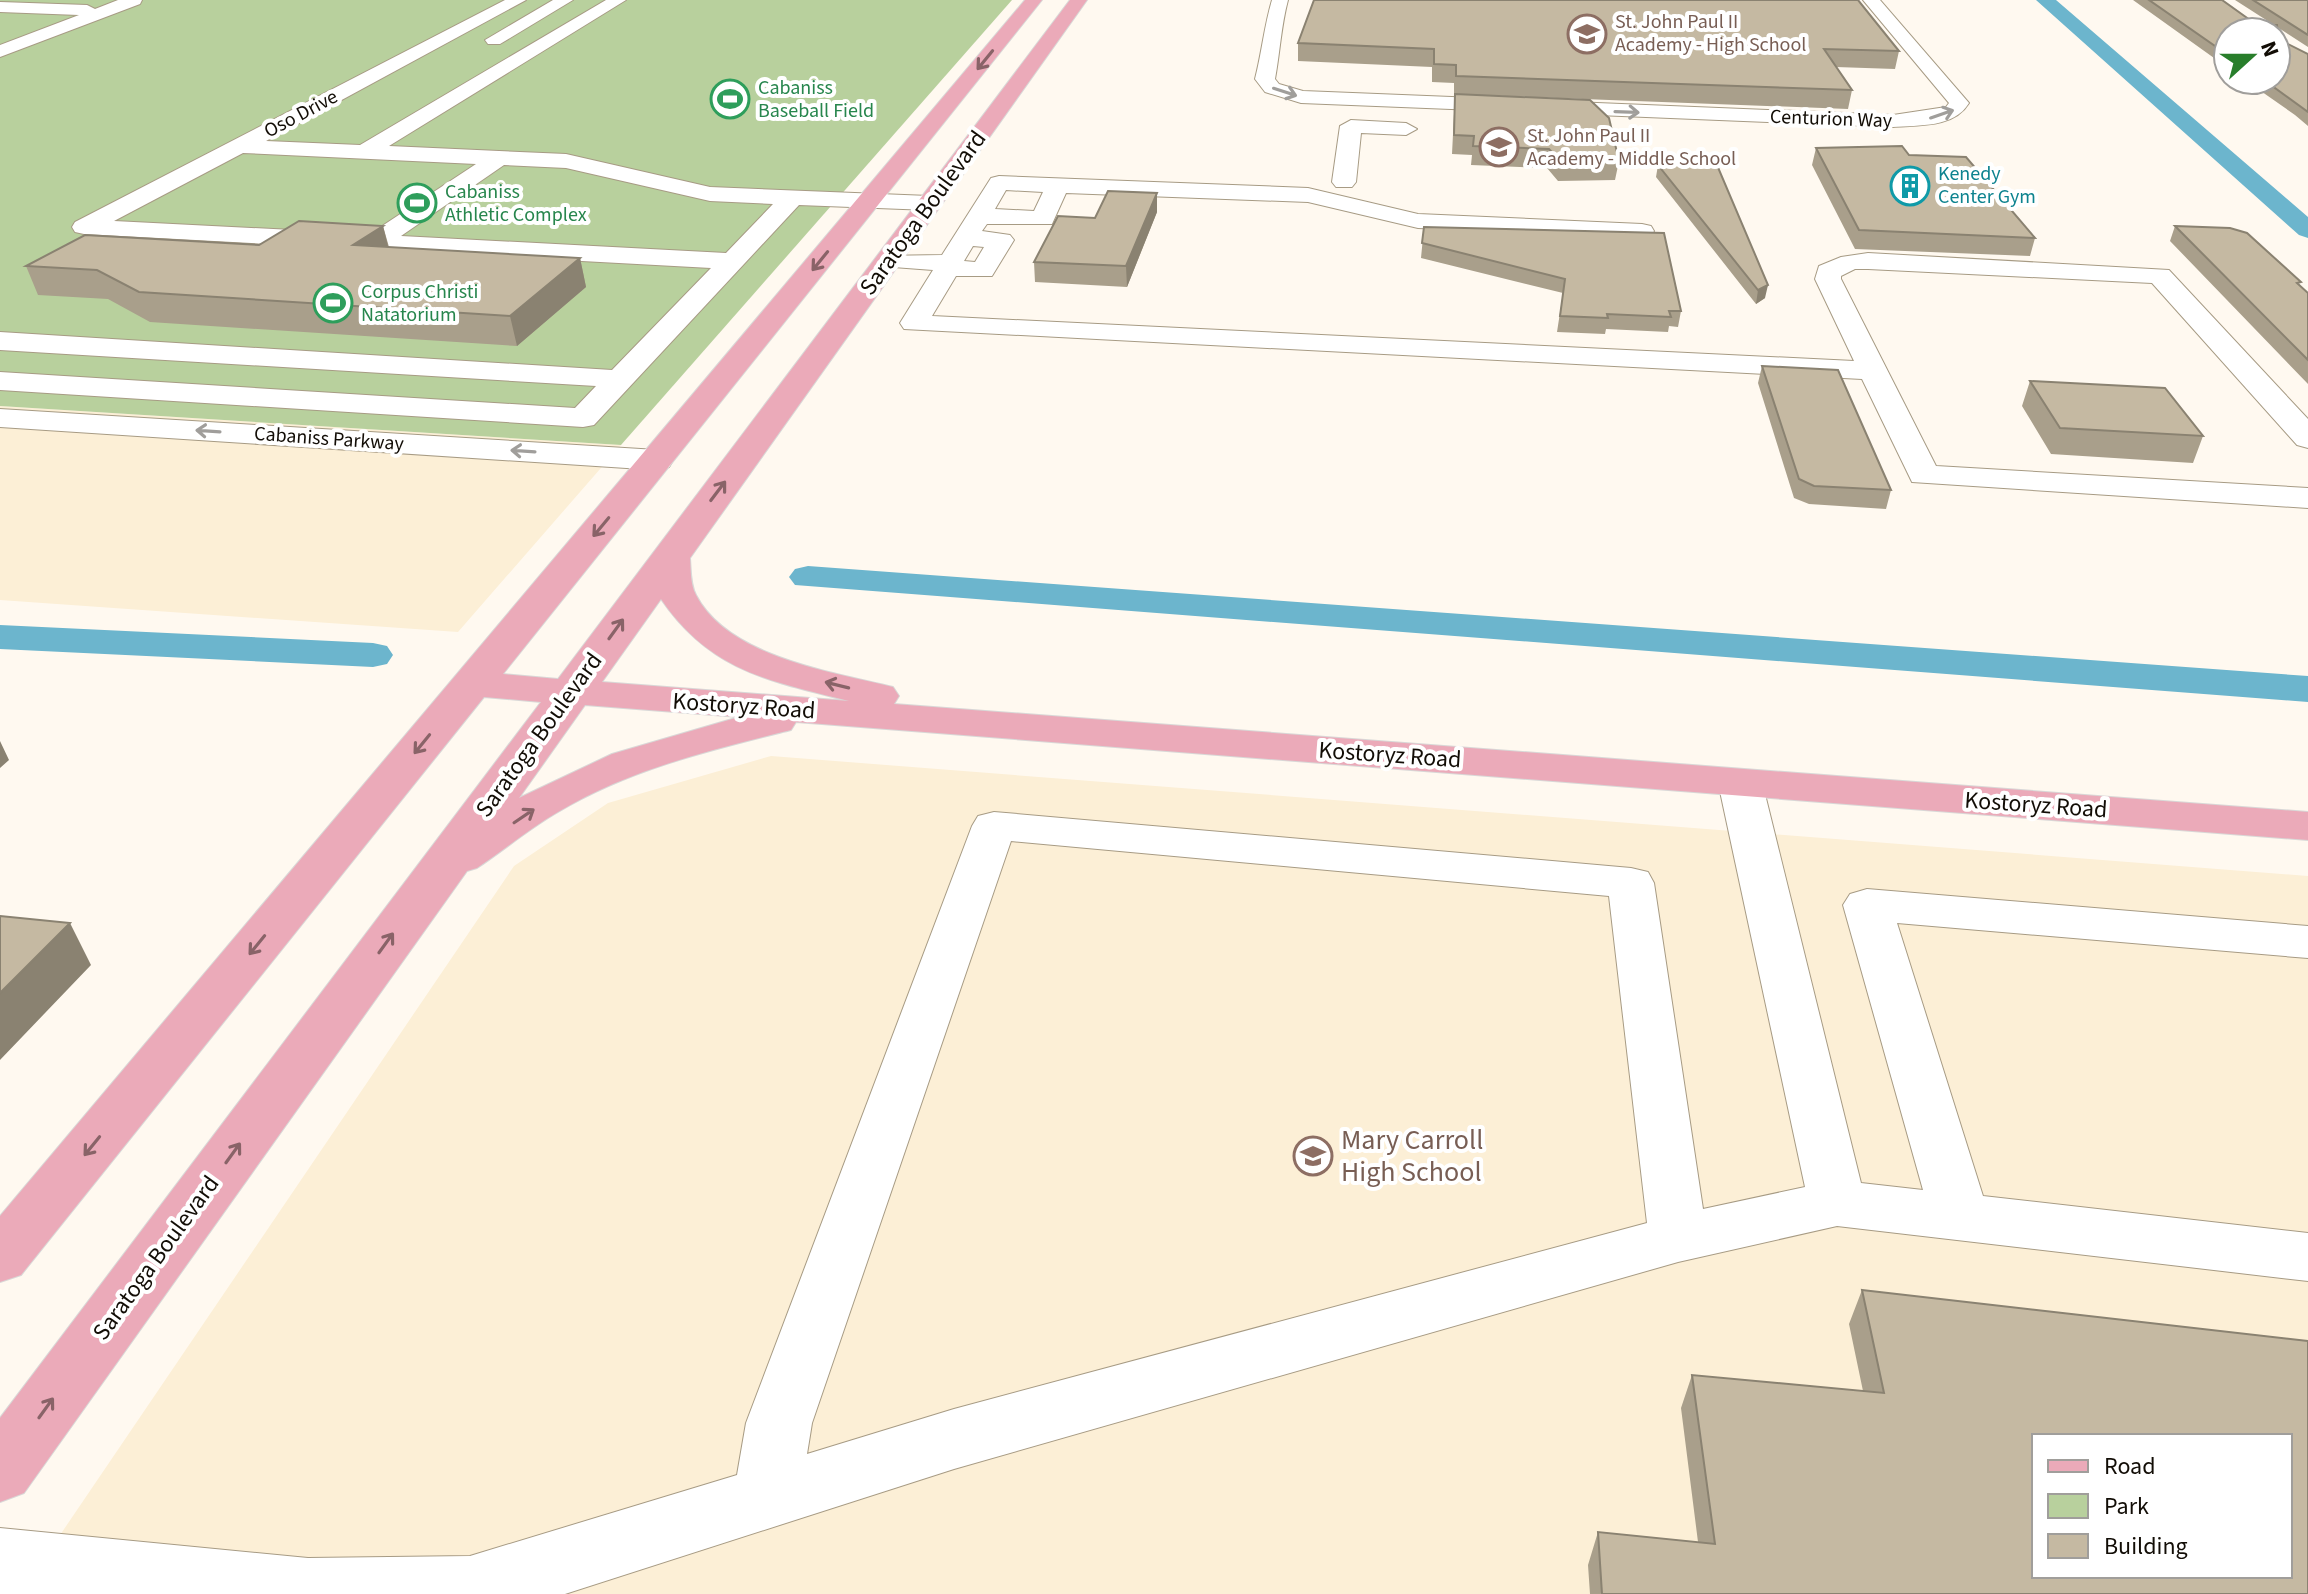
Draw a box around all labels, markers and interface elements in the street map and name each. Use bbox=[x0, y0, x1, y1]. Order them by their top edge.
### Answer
place label: St. John Paul II Academy - High School bbox=[1615, 8, 1806, 59]
school or university icon: St. John Paul II Academy - High School bbox=[1566, 13, 1608, 55]
north arrow bbox=[2212, 16, 2292, 96]
text: N bbox=[2252, 37, 2287, 62]
one-way arrow bbox=[976, 49, 993, 70]
place label: Cabaniss Baseball Field bbox=[758, 74, 874, 125]
sports icon: Cabaniss Baseball Field bbox=[709, 78, 751, 120]
street label: Oso Drive bbox=[259, 83, 343, 145]
one-way arrow bbox=[1272, 85, 1297, 100]
street label: Centurion Way bbox=[1769, 103, 1893, 135]
one-way arrow bbox=[1613, 104, 1640, 119]
one-way arrow bbox=[1929, 105, 1954, 120]
place label: St. John Paul II Academy - Middle School bbox=[1527, 122, 1736, 173]
street label: Saratoga Boulevard bbox=[851, 123, 995, 303]
school or university icon: St. John Paul II Academy - Middle School bbox=[1478, 126, 1520, 168]
place label: Kenedy Center Gym bbox=[1938, 160, 2036, 211]
building icon: Kenedy Center Gym bbox=[1889, 165, 1931, 207]
place label: Cabaniss Athletic Complex bbox=[445, 178, 587, 229]
sports icon: Cabaniss Athletic Complex bbox=[396, 182, 438, 224]
one-way arrow bbox=[811, 251, 829, 272]
place label: Corpus Christi Natatorium bbox=[361, 278, 478, 329]
sports icon: Corpus Christi Natatorium bbox=[312, 282, 354, 324]
street label: Cabaniss Parkway bbox=[253, 420, 405, 458]
one-way arrow bbox=[195, 423, 222, 438]
one-way arrow bbox=[510, 443, 537, 458]
one-way arrow bbox=[710, 481, 726, 503]
one-way arrow bbox=[592, 516, 610, 537]
one-way arrow bbox=[608, 619, 624, 641]
street label: Saratoga Boulevard bbox=[467, 645, 611, 825]
one-way arrow bbox=[824, 676, 850, 691]
street label: Kostoryz Road bbox=[671, 684, 817, 728]
one-way arrow bbox=[413, 733, 431, 754]
street label: Kostoryz Road bbox=[1317, 733, 1463, 777]
street label: Kostoryz Road bbox=[1963, 783, 2109, 827]
one-way arrow bbox=[512, 808, 534, 824]
one-way arrow bbox=[378, 933, 395, 954]
one-way arrow bbox=[248, 934, 266, 955]
place label: Mary Carroll High School bbox=[1341, 1120, 1483, 1192]
one-way arrow bbox=[83, 1135, 101, 1156]
school or university icon: Mary Carroll High School bbox=[1292, 1135, 1334, 1177]
one-way arrow bbox=[224, 1143, 241, 1164]
street label: Saratoga Boulevard bbox=[84, 1168, 228, 1348]
one-way arrow bbox=[38, 1397, 54, 1419]
legend bbox=[2032, 1434, 2292, 1578]
text: Road bbox=[2104, 1449, 2156, 1484]
text: Park bbox=[2104, 1489, 2149, 1524]
text: Building bbox=[2104, 1529, 2188, 1564]

